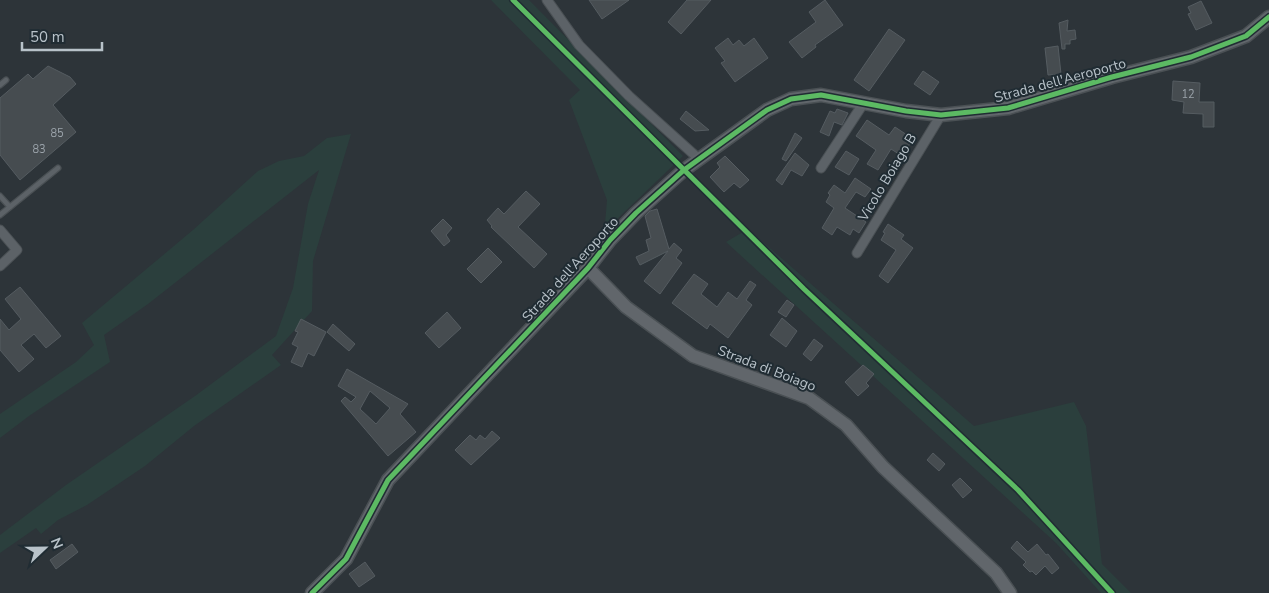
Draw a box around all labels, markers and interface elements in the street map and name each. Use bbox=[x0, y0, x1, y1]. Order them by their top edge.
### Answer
scale bar bbox=[22, 20, 102, 52]
text: 50 m bbox=[30, 27, 65, 47]
street label: Strada dell'Aeroporto bbox=[992, 54, 1128, 107]
house number: 12 bbox=[1181, 87, 1195, 102]
house number: 85 bbox=[50, 126, 64, 141]
street label: Vicolo Boiago B bbox=[853, 130, 921, 226]
house number: 83 bbox=[32, 142, 46, 157]
street label: Strada dell'Aeroporto bbox=[518, 212, 623, 326]
street label: Strada di Boiago bbox=[715, 341, 819, 396]
north arrow bbox=[20, 523, 70, 573]
text: N bbox=[46, 535, 67, 552]

